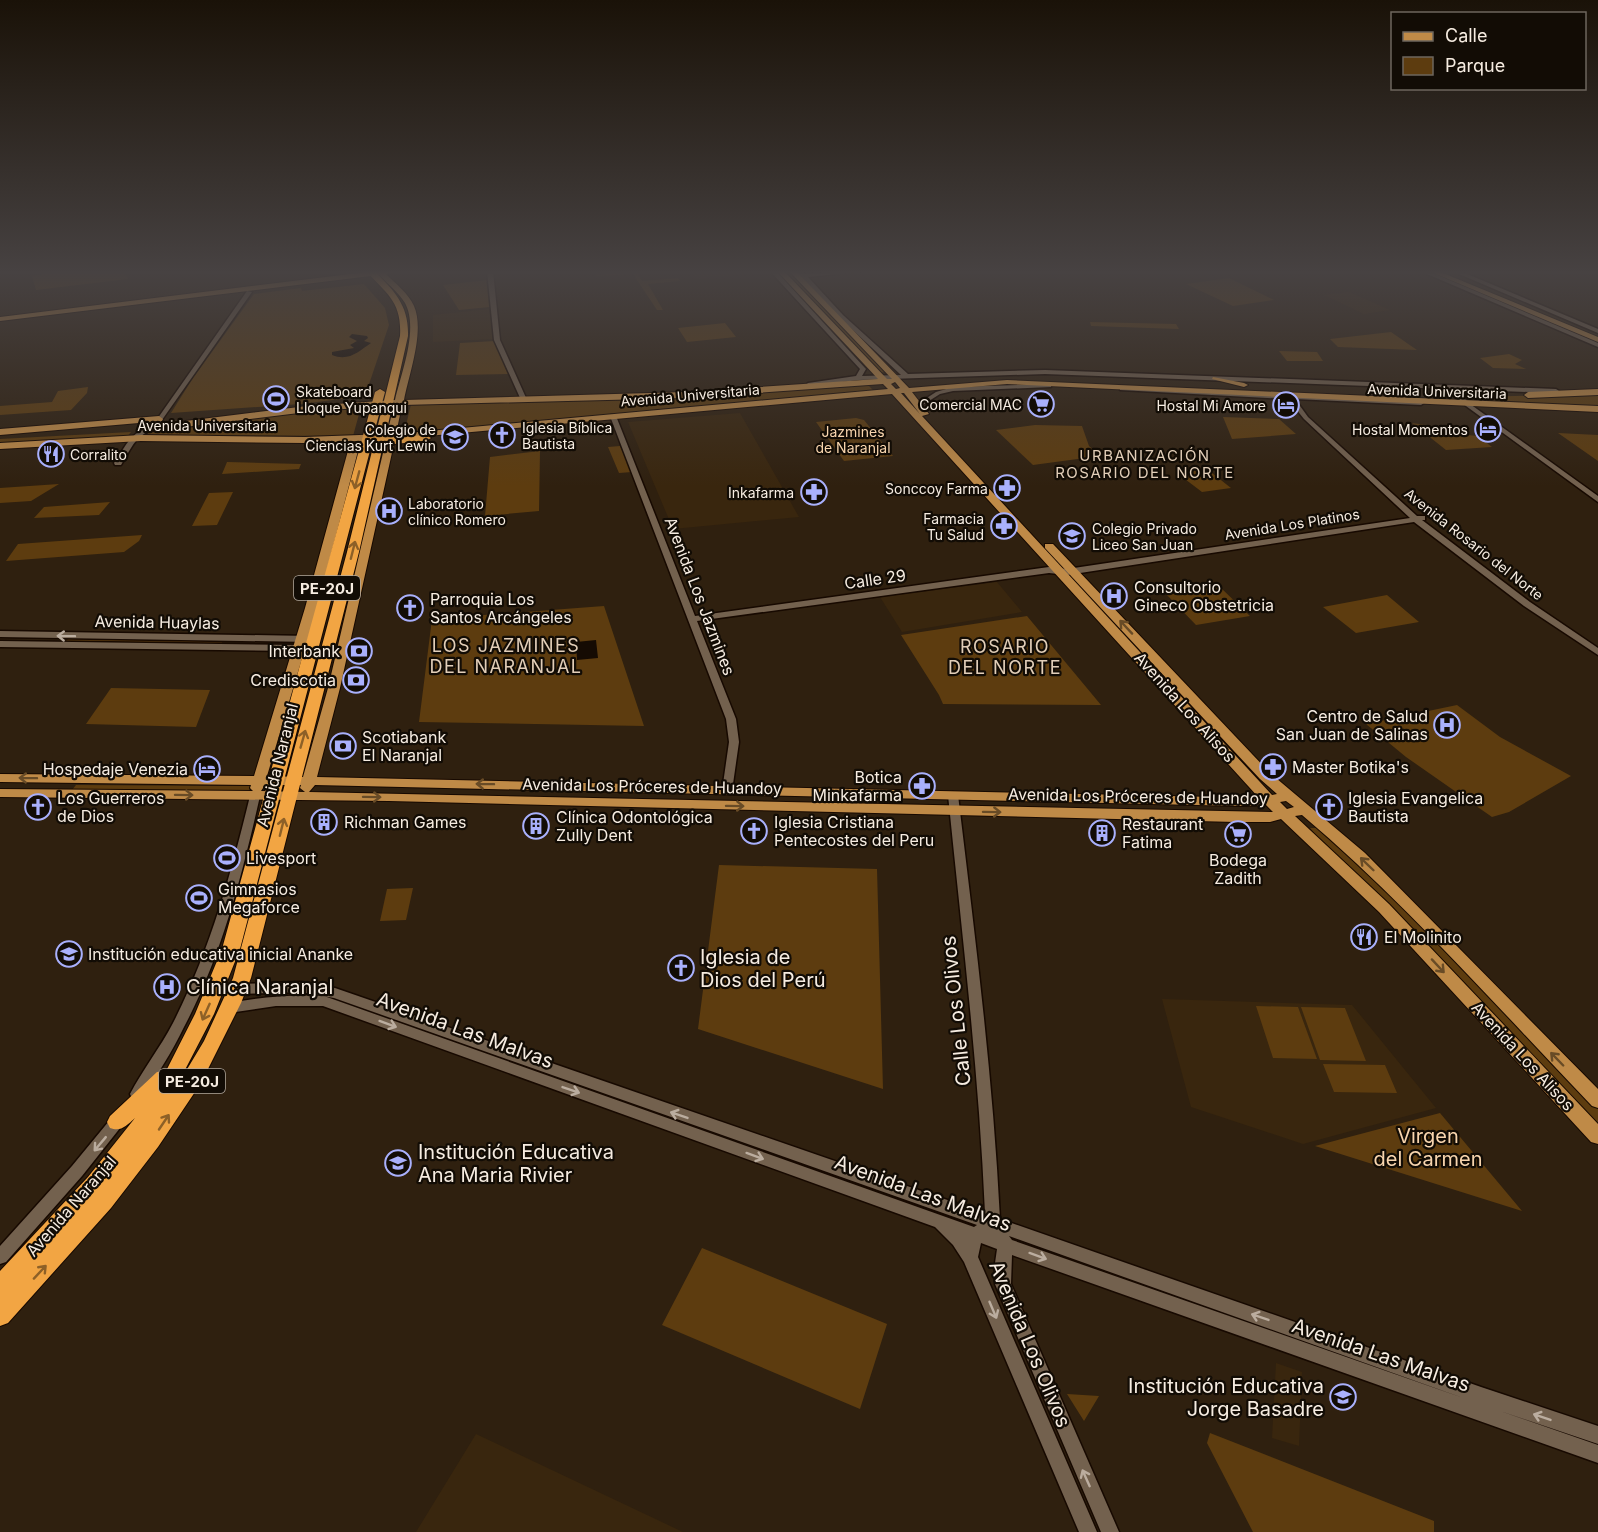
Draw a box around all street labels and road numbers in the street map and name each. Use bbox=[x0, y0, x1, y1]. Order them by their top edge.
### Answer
street label: Avenida Universitaria bbox=[620, 380, 760, 410]
street label: Avenida Universitaria bbox=[1367, 380, 1507, 402]
street label: Avenida Universitaria bbox=[137, 417, 277, 434]
street label: Avenida Rosario del Norte bbox=[1401, 485, 1547, 603]
street label: Avenida Los Platinos bbox=[1223, 505, 1361, 543]
street label: Avenida Los Jazmines bbox=[661, 514, 739, 678]
street label: Calle 29 bbox=[843, 565, 907, 593]
road number: PE-20J bbox=[294, 576, 360, 600]
street label: Avenida Huaylas bbox=[94, 611, 220, 633]
street label: Avenida Los Alisos bbox=[1130, 648, 1240, 766]
street label: Avenida Naranjal bbox=[252, 701, 302, 829]
street label: Avenida Los Próceres de Huandoy bbox=[522, 774, 782, 798]
street label: Avenida Los Próceres de Huandoy bbox=[1008, 784, 1268, 808]
street label: Calle Los Olivos bbox=[936, 935, 976, 1087]
street label: Avenida Las Malvas bbox=[373, 987, 557, 1073]
street label: Avenida Los Alisos bbox=[1467, 997, 1579, 1115]
road number: PE-20J bbox=[159, 1069, 225, 1093]
street label: Avenida Las Malvas bbox=[831, 1150, 1015, 1236]
street label: Avenida Naranjal bbox=[22, 1152, 120, 1260]
street label: Avenida Los Olivos bbox=[984, 1257, 1076, 1431]
street label: Avenida Las Malvas bbox=[1289, 1313, 1473, 1397]

